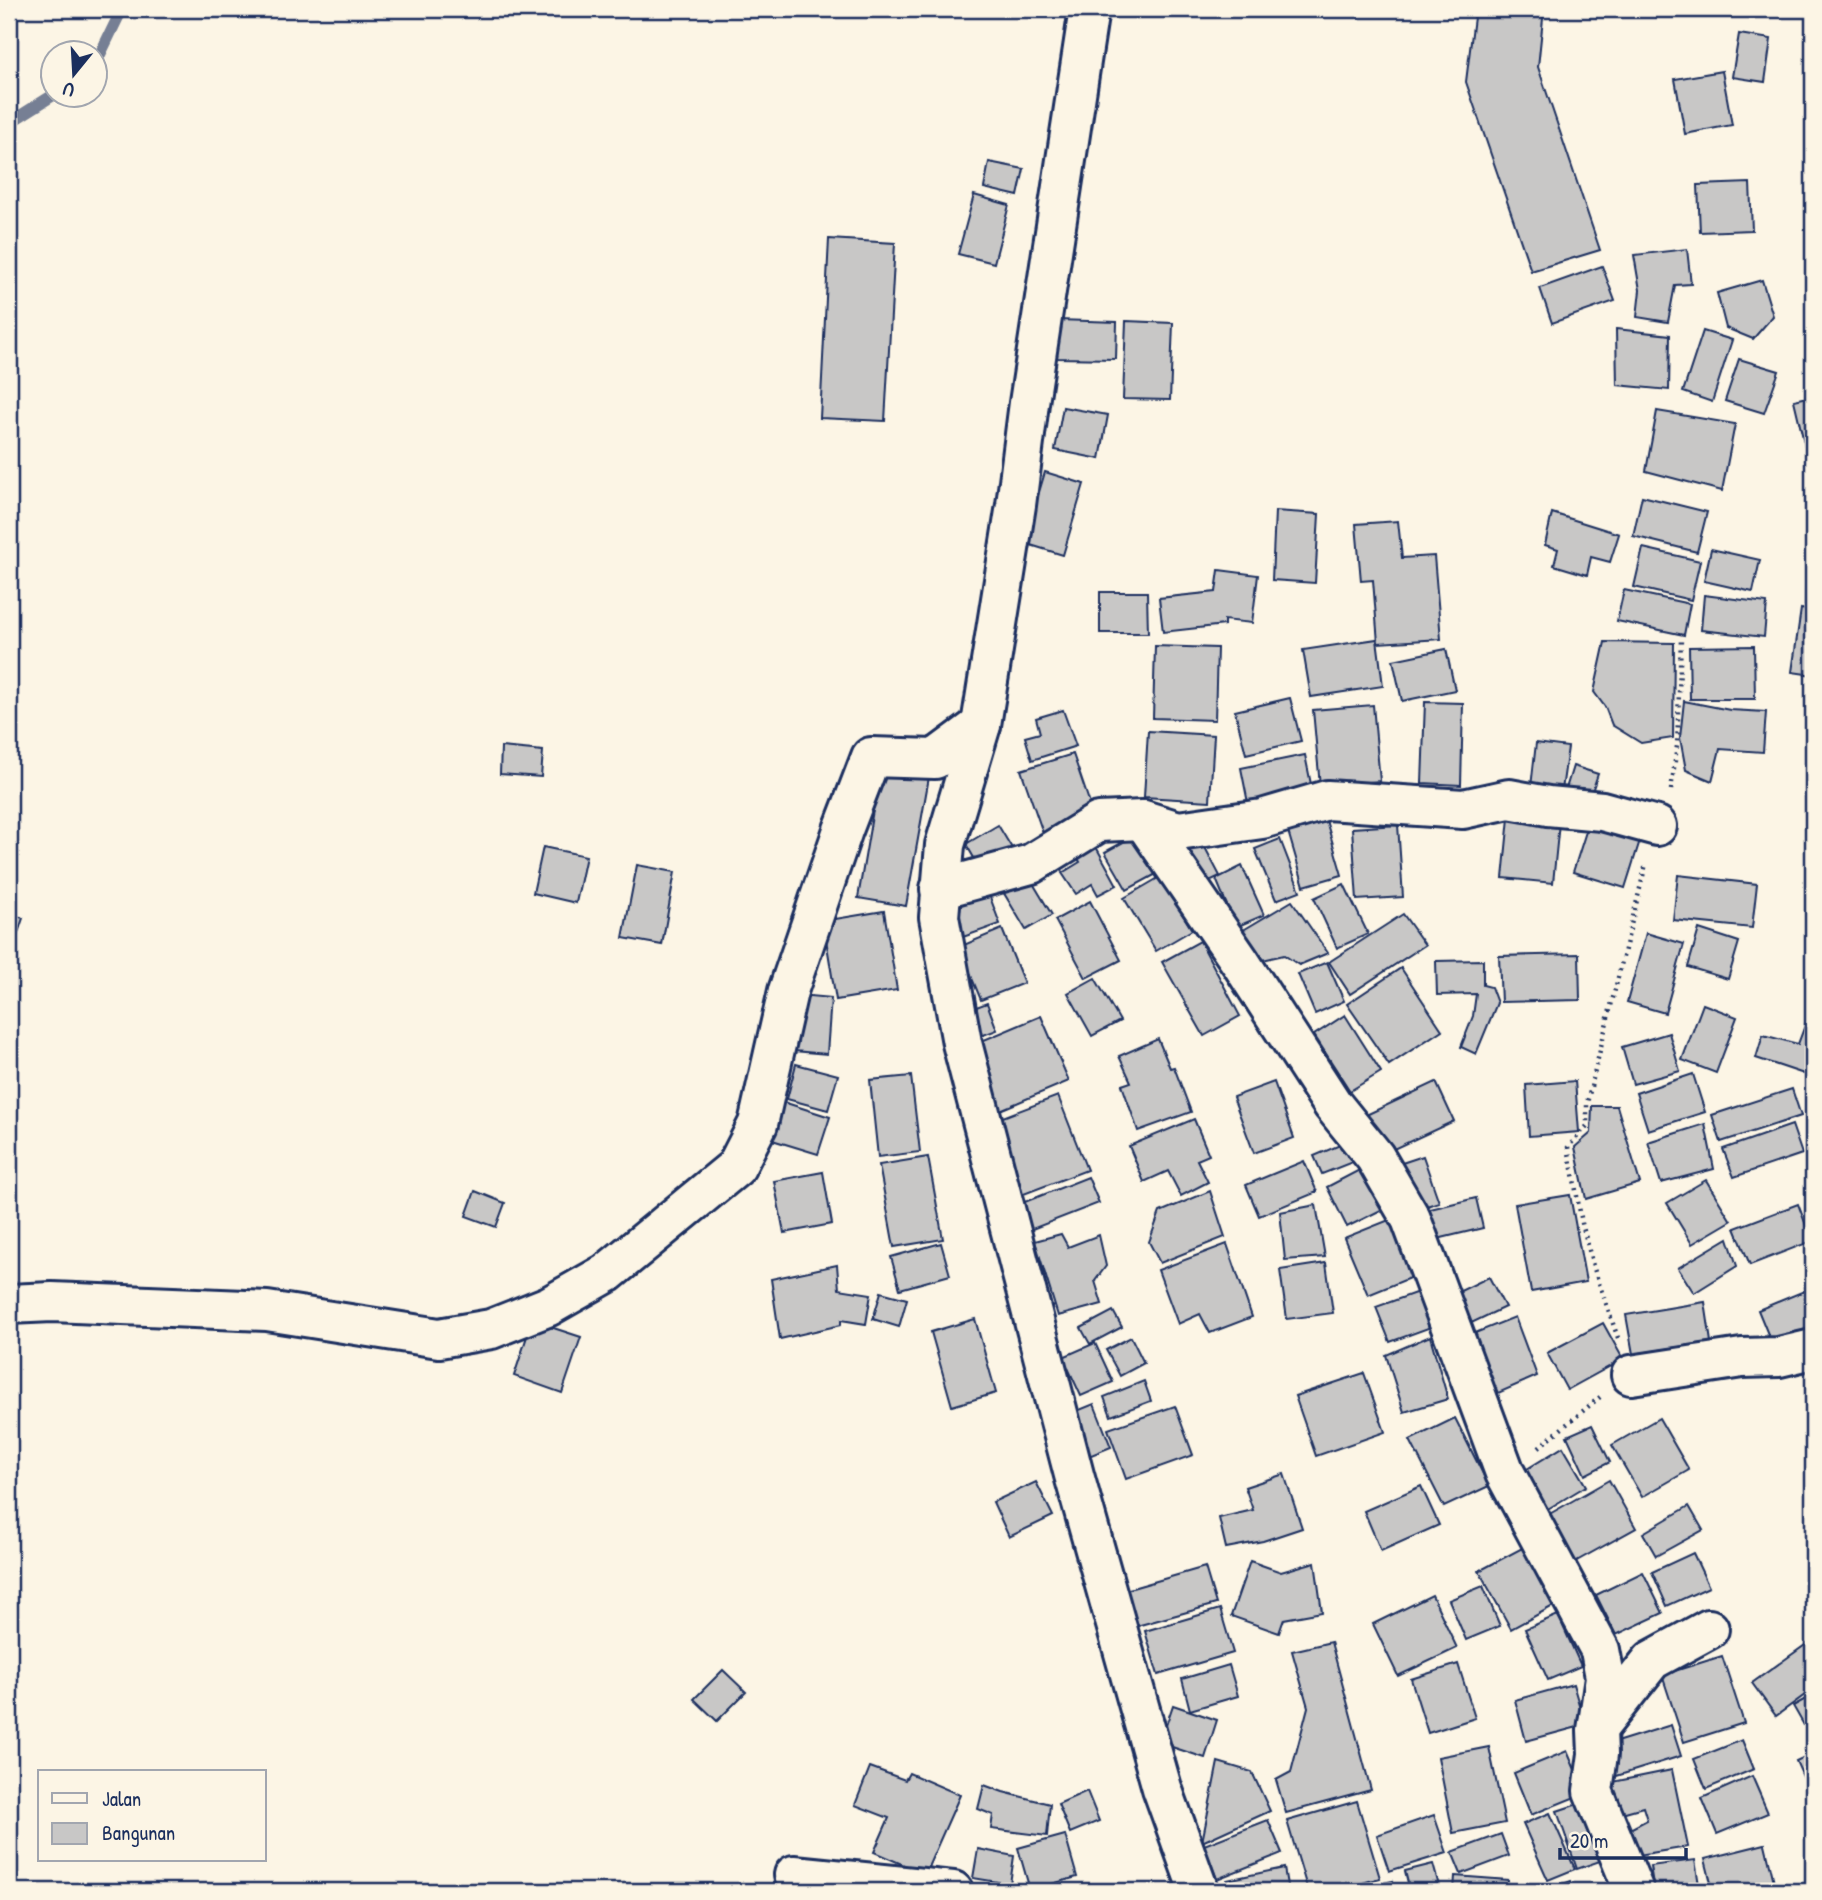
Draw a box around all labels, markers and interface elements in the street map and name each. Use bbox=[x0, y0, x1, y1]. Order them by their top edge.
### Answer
north arrow bbox=[38, 38, 108, 108]
text: U bbox=[59, 76, 78, 104]
legend bbox=[38, 1770, 266, 1862]
text: Jalan bbox=[102, 1784, 141, 1813]
scale bar bbox=[1560, 1816, 1686, 1860]
text: Bangunan bbox=[102, 1818, 175, 1847]
text: 20 m bbox=[1570, 1826, 1608, 1855]

